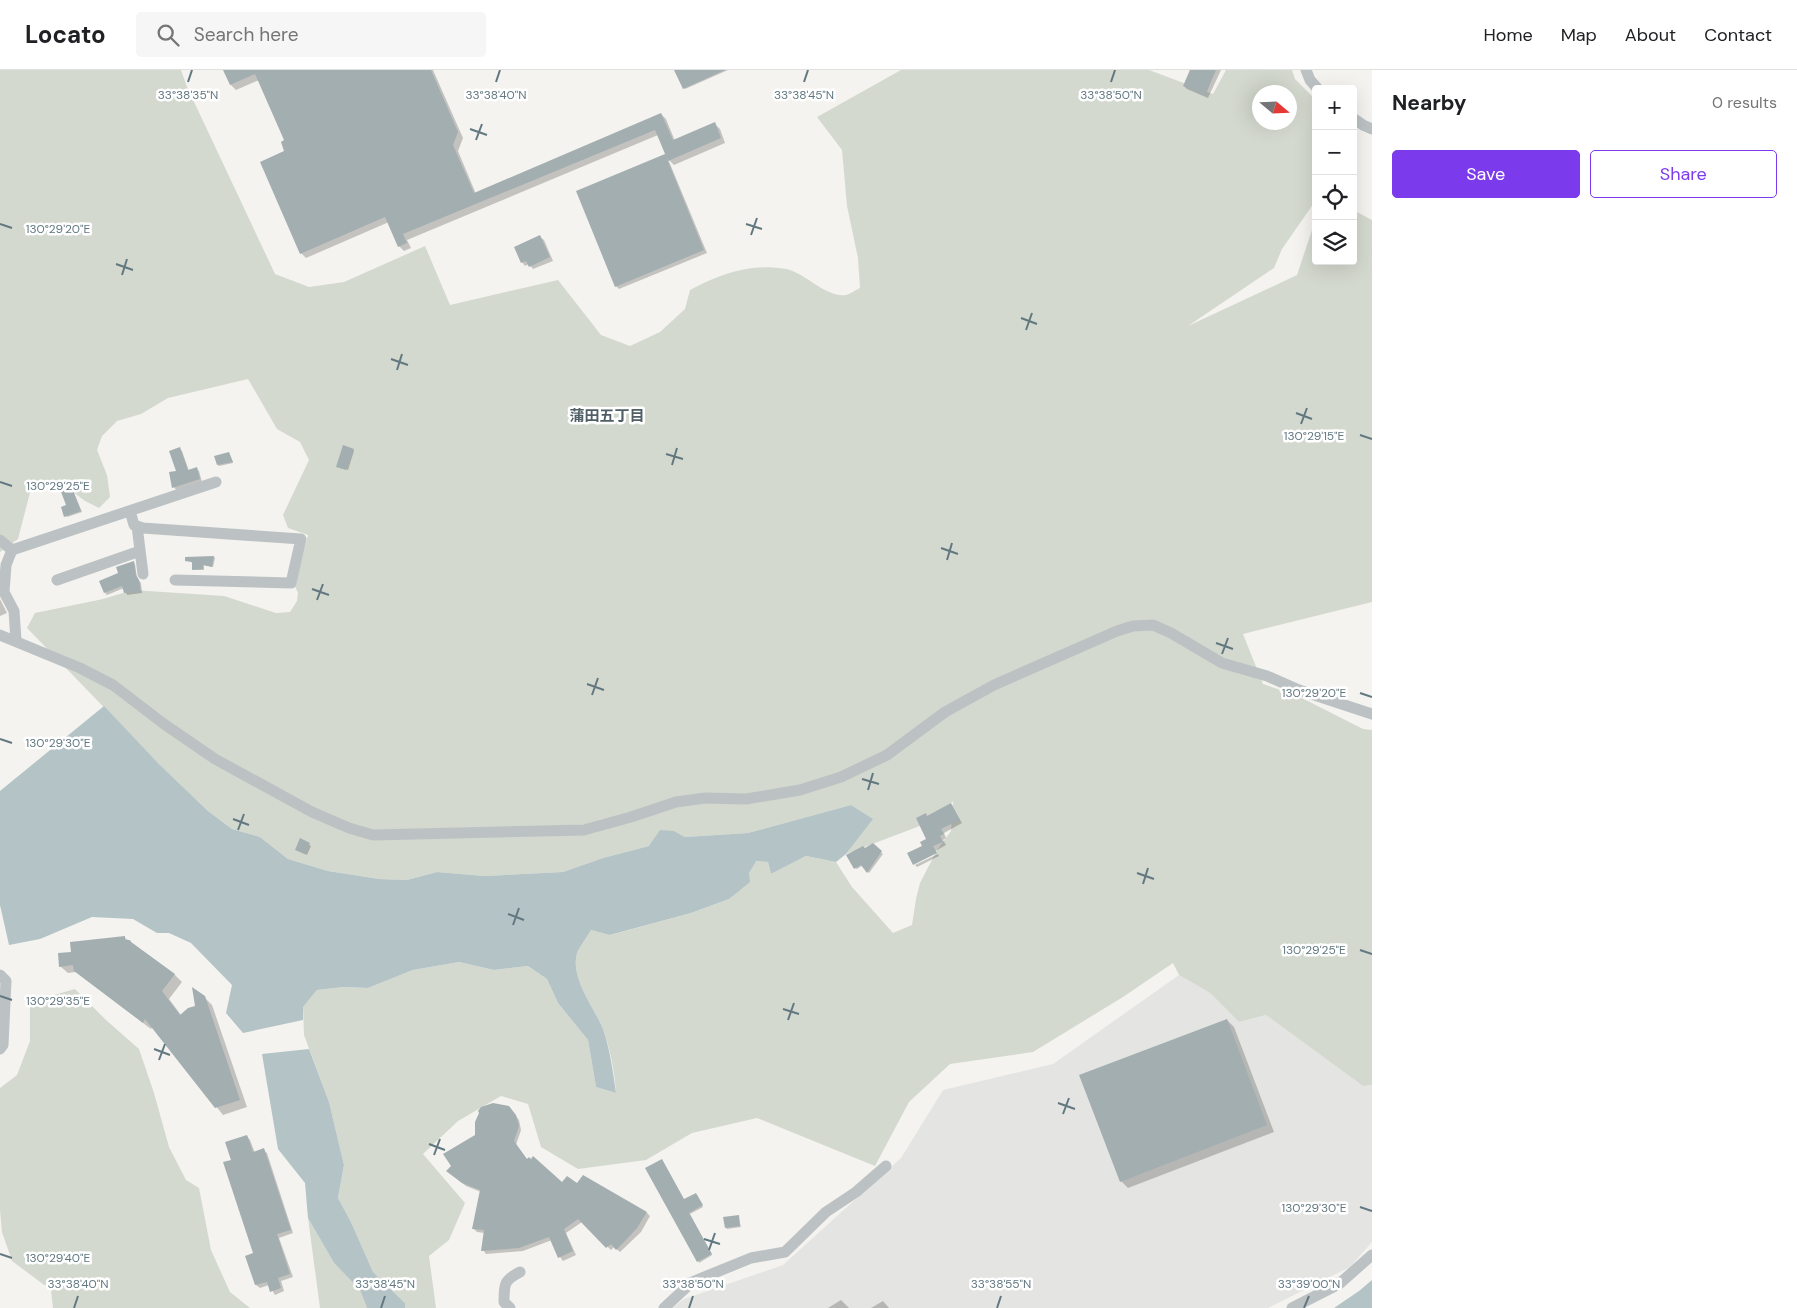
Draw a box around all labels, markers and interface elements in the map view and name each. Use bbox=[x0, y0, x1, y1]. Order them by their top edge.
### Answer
search box bbox=[136, 12, 486, 57]
text: Locato bbox=[25, 19, 106, 50]
icon: search bbox=[154, 21, 182, 49]
text: Search here bbox=[194, 22, 299, 47]
text: Home bbox=[1483, 23, 1533, 47]
text: Map bbox=[1561, 23, 1597, 47]
text: About bbox=[1625, 23, 1676, 47]
text: Contact bbox=[1704, 23, 1772, 47]
north arrow bbox=[1252, 85, 1297, 130]
map controls bbox=[1312, 85, 1357, 265]
button: + bbox=[1312, 85, 1357, 130]
text: 33°38'35"N bbox=[158, 87, 218, 103]
text: 33°38'40"N bbox=[465, 87, 527, 103]
text: 33°38'45"N bbox=[774, 87, 834, 103]
text: 33°38'50"N bbox=[1080, 87, 1142, 103]
text: Nearby bbox=[1392, 89, 1466, 117]
text: 0 results bbox=[1712, 92, 1777, 113]
button: − bbox=[1312, 130, 1357, 175]
button: Save bbox=[1392, 150, 1580, 198]
button: Share bbox=[1590, 150, 1777, 198]
button: locate bbox=[1312, 175, 1357, 220]
button: layers bbox=[1312, 220, 1357, 265]
text: 130°29'20"E bbox=[26, 221, 91, 237]
district label: 蒲田五丁目 bbox=[569, 406, 645, 426]
text: 130°29'15"E bbox=[1284, 428, 1344, 444]
text: 130°29'25"E bbox=[26, 478, 90, 494]
text: 130°29'20"E bbox=[1282, 685, 1347, 701]
text: 130°29'30"E bbox=[26, 735, 91, 751]
text: 130°29'25"E bbox=[1282, 942, 1346, 958]
text: 130°29'35"E bbox=[26, 993, 90, 1009]
text: 130°29'30"E bbox=[1282, 1200, 1347, 1216]
text: 130°29'40"E bbox=[26, 1250, 90, 1266]
text: 33°38'40"N bbox=[47, 1276, 109, 1292]
text: 33°38'45"N bbox=[355, 1276, 415, 1292]
text: 33°38'50"N bbox=[662, 1276, 724, 1292]
text: 33°38'55"N bbox=[971, 1276, 1031, 1292]
text: 33°39'00"N bbox=[1278, 1276, 1340, 1292]

